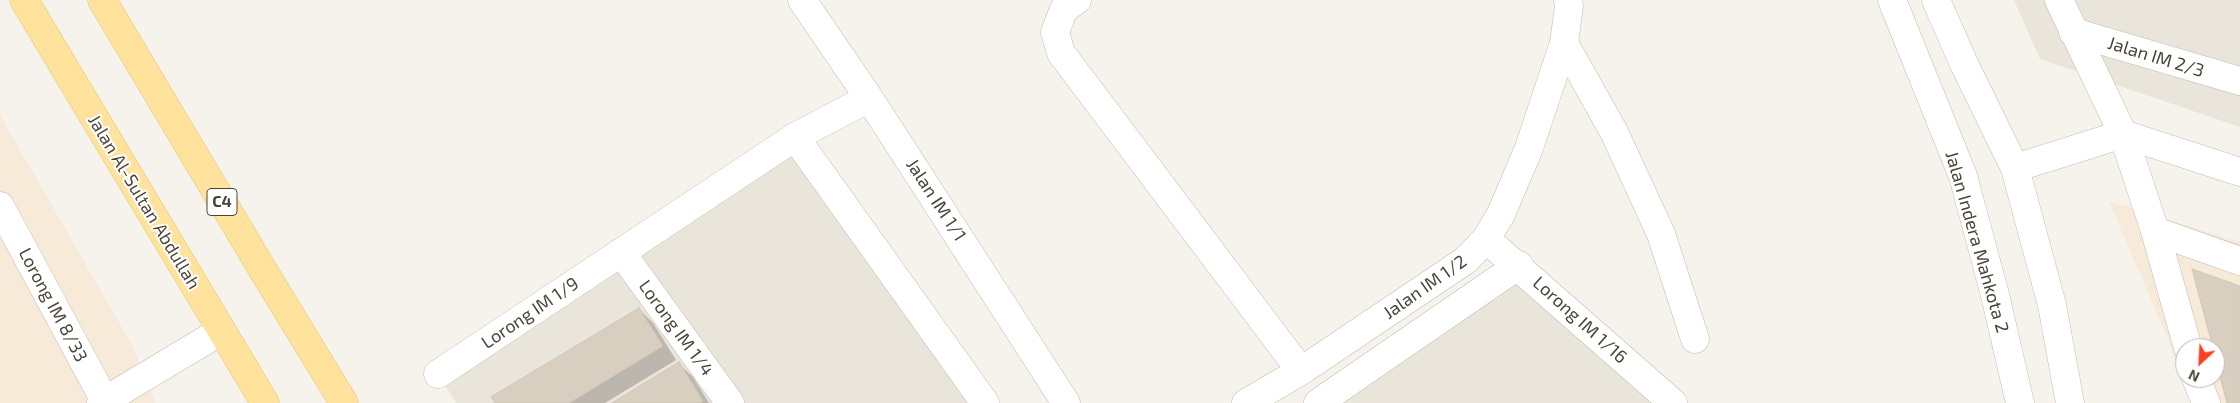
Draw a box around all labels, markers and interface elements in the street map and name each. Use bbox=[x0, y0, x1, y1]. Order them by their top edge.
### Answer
street label: Jalan IM 2/3 bbox=[2105, 32, 2207, 82]
street label: Jalan Al-Sultan Abdullah bbox=[83, 111, 205, 293]
street label: Jalan Indera Mahkota 2 bbox=[1941, 149, 2013, 335]
street label: Jalan IM 1/1 bbox=[901, 155, 971, 245]
road number: C4 bbox=[207, 188, 237, 216]
street label: Lorong IM 8/33 bbox=[14, 244, 92, 366]
street label: Jalan IM 1/2 bbox=[1379, 250, 1471, 324]
street label: Lorong IM 1/16 bbox=[1528, 272, 1632, 368]
street label: Lorong IM 1/9 bbox=[477, 273, 583, 353]
street label: Lorong IM 1/4 bbox=[634, 276, 718, 380]
north arrow bbox=[2175, 338, 2225, 388]
text: N bbox=[2186, 366, 2202, 386]

